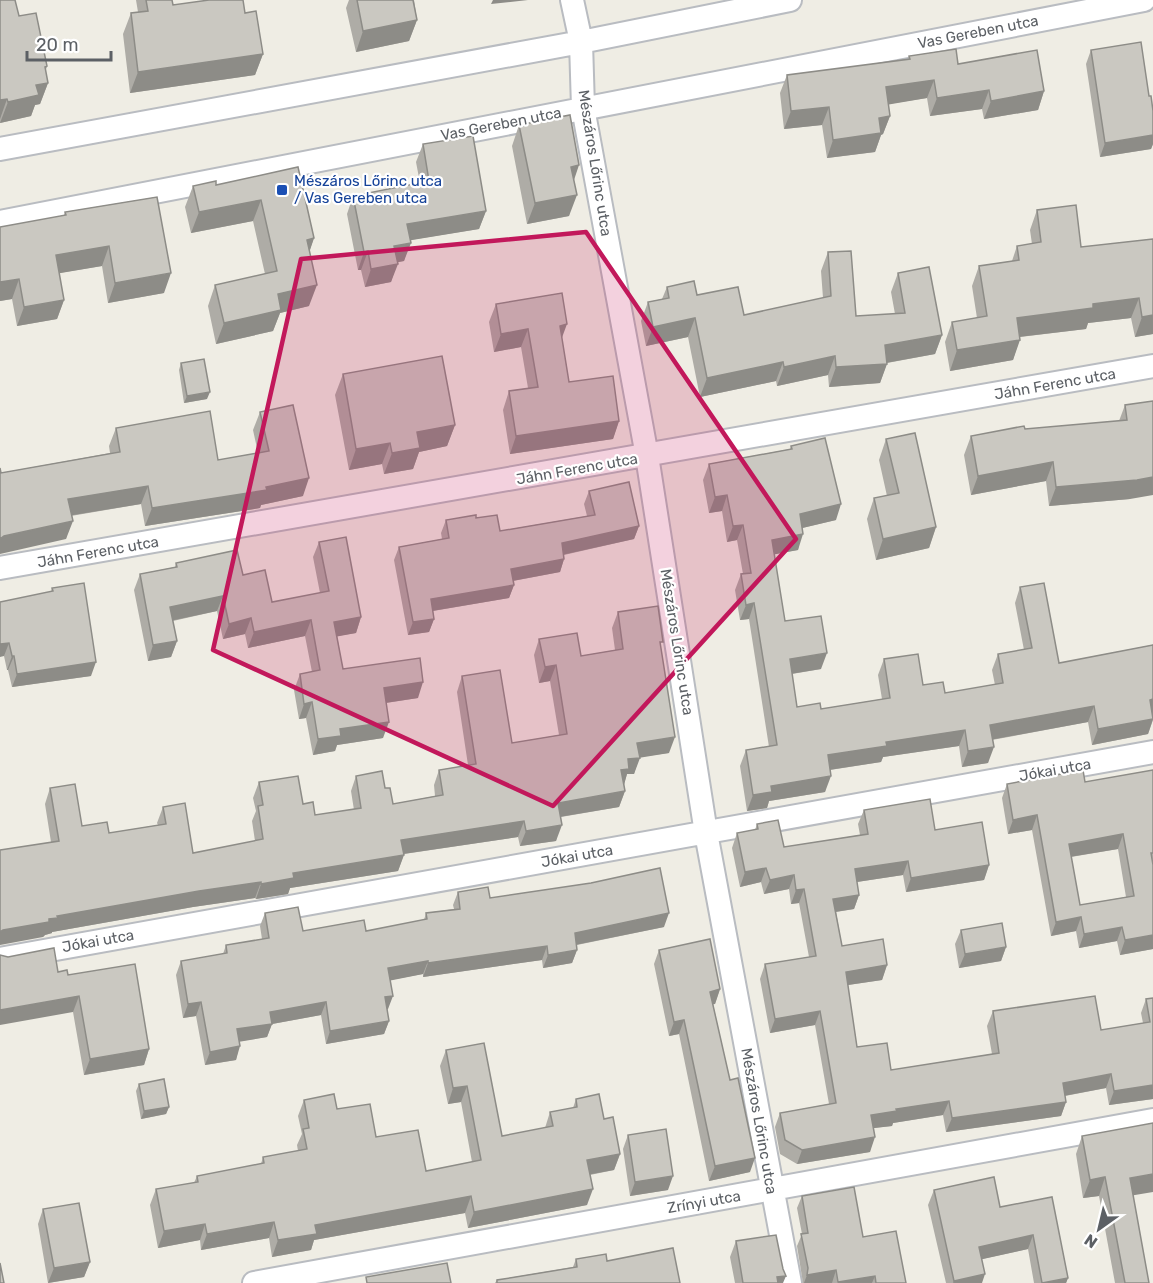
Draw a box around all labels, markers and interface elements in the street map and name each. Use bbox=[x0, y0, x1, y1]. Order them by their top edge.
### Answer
street label: Vas Gereben utca bbox=[916, 11, 1040, 53]
scale bar bbox=[27, 24, 111, 62]
text: 20 m bbox=[36, 34, 78, 56]
street label: Mészáros Lőrinc utca bbox=[575, 88, 615, 238]
street label: Vas Gereben utca bbox=[439, 103, 563, 145]
place label: Mészáros Lőrinc utca / Vas Gereben utca bbox=[294, 172, 442, 207]
marker: Mészáros Lőrinc utca / Vas Gereben utca bbox=[275, 183, 289, 197]
street label: Jáhn Ferenc utca bbox=[993, 364, 1117, 404]
street label: Jáhn Ferenc utca bbox=[515, 449, 639, 489]
street label: Jáhn Ferenc utca bbox=[36, 532, 160, 572]
street label: Mészáros Lőrinc utca bbox=[657, 567, 697, 717]
street label: Jókai utca bbox=[1018, 755, 1092, 785]
street label: Jókai utca bbox=[540, 841, 614, 871]
street label: Jókai utca bbox=[61, 926, 135, 956]
street label: Mészáros Lőrinc utca bbox=[737, 1047, 781, 1195]
street label: Zrínyi utca bbox=[666, 1187, 742, 1217]
north arrow bbox=[1069, 1199, 1129, 1259]
text: N bbox=[1081, 1230, 1101, 1252]

